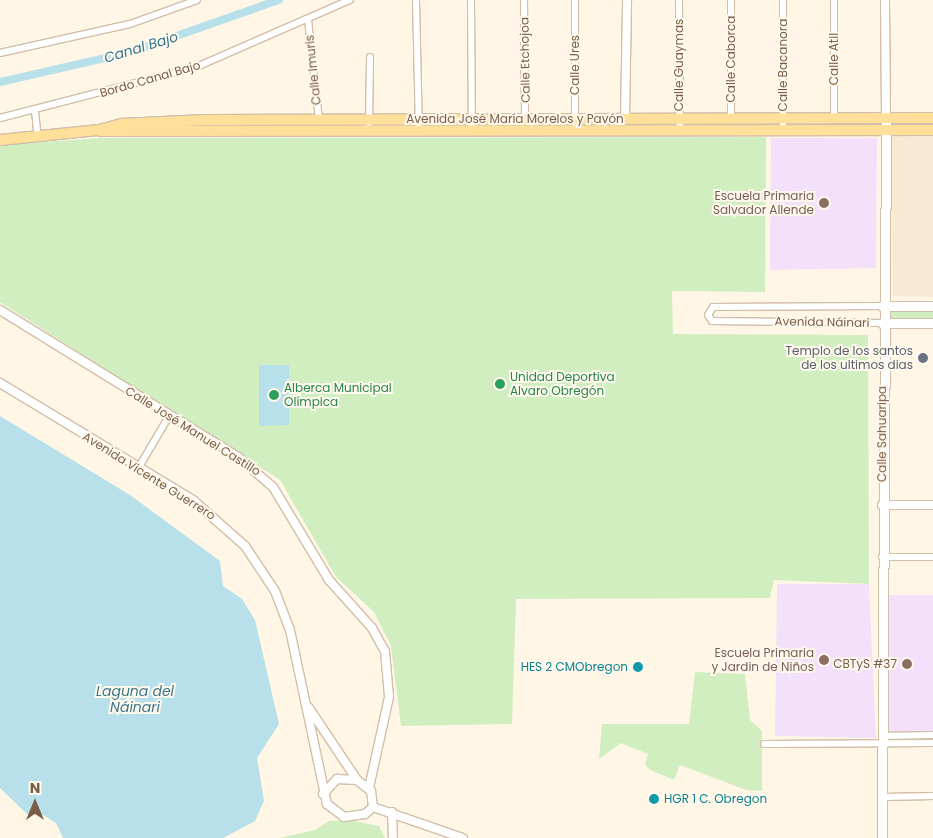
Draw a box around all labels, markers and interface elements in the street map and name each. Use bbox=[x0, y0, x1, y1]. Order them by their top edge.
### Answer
street label: Calle Caborca bbox=[724, 16, 738, 102]
street label: Calle Etchojoa bbox=[517, 17, 533, 103]
street label: Calle Guaymas bbox=[672, 19, 686, 111]
street label: Calle Bacanora bbox=[776, 19, 790, 111]
water label: Canal Bajo bbox=[102, 28, 180, 66]
street label: Calle Atil bbox=[827, 33, 841, 85]
street label: Calle Imuris bbox=[302, 34, 324, 106]
street label: Calle Ures bbox=[568, 35, 582, 95]
street label: Bordo Canal Bajo bbox=[98, 58, 202, 100]
street label: Avenida José María Morelos y Pavón bbox=[406, 112, 624, 126]
place label: Escuela Primaria Salvador Allende bbox=[713, 189, 814, 217]
marker: Escuela Primaria Salvador Allende bbox=[818, 197, 830, 209]
street label: Avenida Náinari bbox=[774, 314, 870, 330]
place label: Templo de los santos de los ultimos dias bbox=[786, 344, 913, 372]
marker: Templo de los santos de los ultimos dias bbox=[917, 352, 929, 364]
place label: Unidad Deportiva Alvaro Obregón bbox=[510, 370, 615, 398]
marker: Unidad Deportiva Alvaro Obregón bbox=[494, 378, 506, 390]
place label: Alberca Municipal Olímpica bbox=[284, 381, 392, 409]
street label: Calle José Manuel Castillo bbox=[123, 383, 263, 479]
street label: Calle Sahuaripa bbox=[875, 386, 889, 482]
marker: Alberca Municipal Olímpica bbox=[268, 389, 280, 401]
street label: Avenida Vicente Guerrero bbox=[80, 429, 218, 523]
place label: Escuela Primaria y Jardin de Niños bbox=[711, 646, 814, 674]
marker: Escuela Primaria y Jardin de Niños bbox=[818, 654, 830, 666]
place label: CBTyS #37 bbox=[833, 657, 897, 671]
marker: CBTyS #37 bbox=[901, 658, 913, 670]
place label: HES 2 CMObregon bbox=[521, 660, 628, 674]
marker: HES 2 CMObregon bbox=[632, 661, 644, 673]
water label: Laguna del Náinari bbox=[96, 683, 174, 716]
north arrow bbox=[10, 778, 60, 828]
text: N bbox=[30, 778, 40, 798]
place label: HGR 1 C. Obregon bbox=[664, 792, 767, 806]
marker: HGR 1 C. Obregon bbox=[648, 793, 660, 805]

